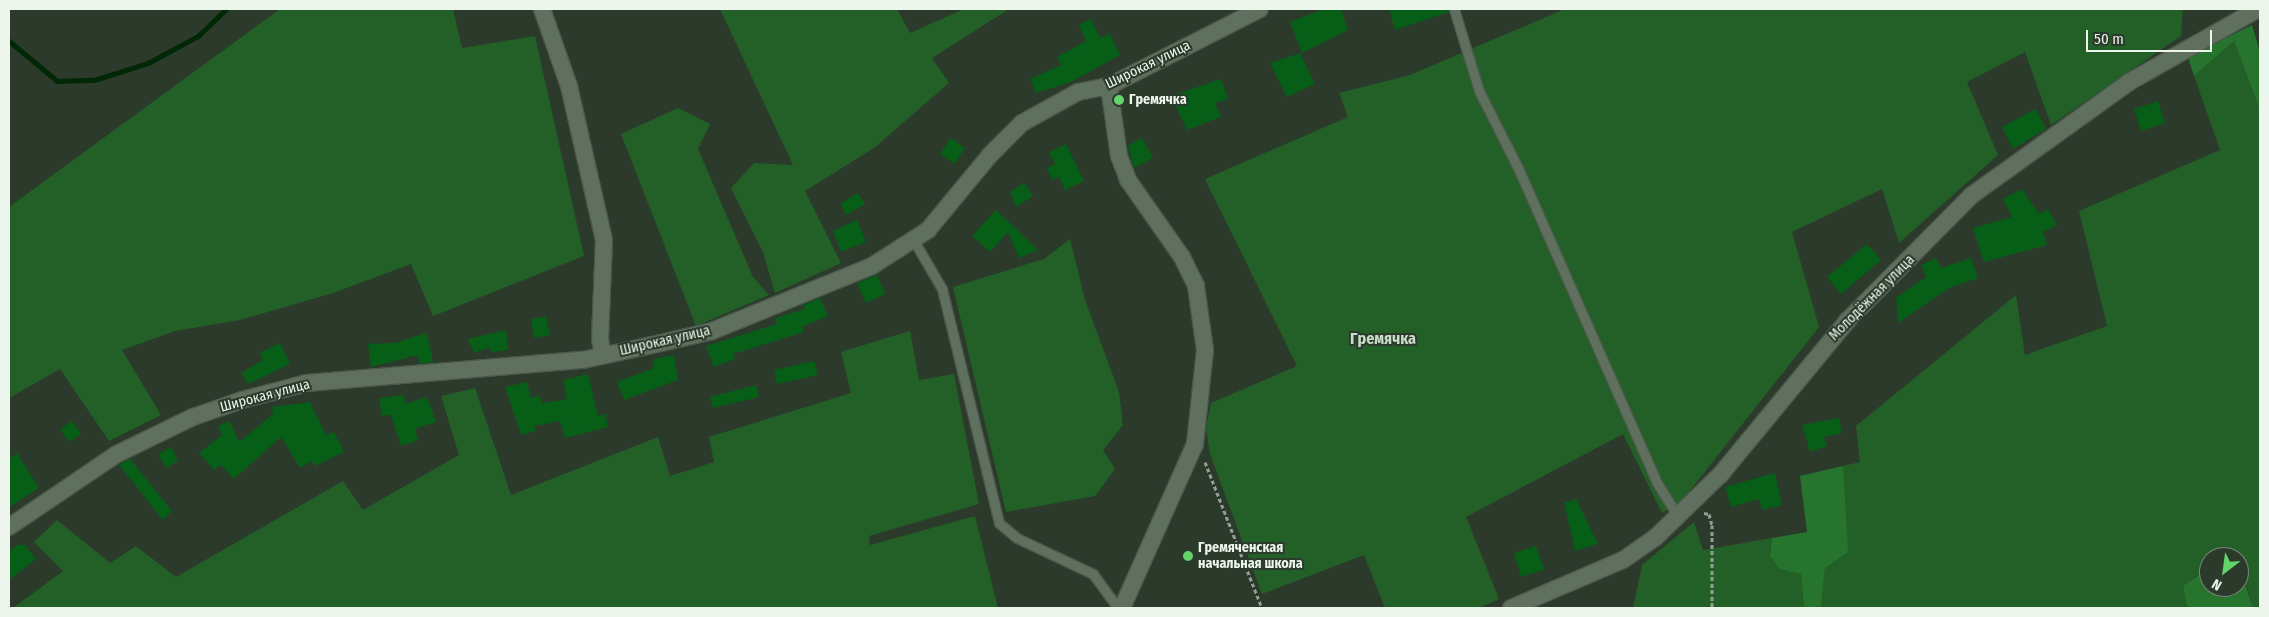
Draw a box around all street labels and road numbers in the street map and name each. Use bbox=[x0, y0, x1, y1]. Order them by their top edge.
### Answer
street label: Широкая улица bbox=[1103, 37, 1193, 93]
street label: Молодёжная улица bbox=[1826, 252, 1918, 344]
street label: Широкая улица bbox=[618, 322, 712, 360]
street label: Широкая улица bbox=[218, 376, 312, 416]

